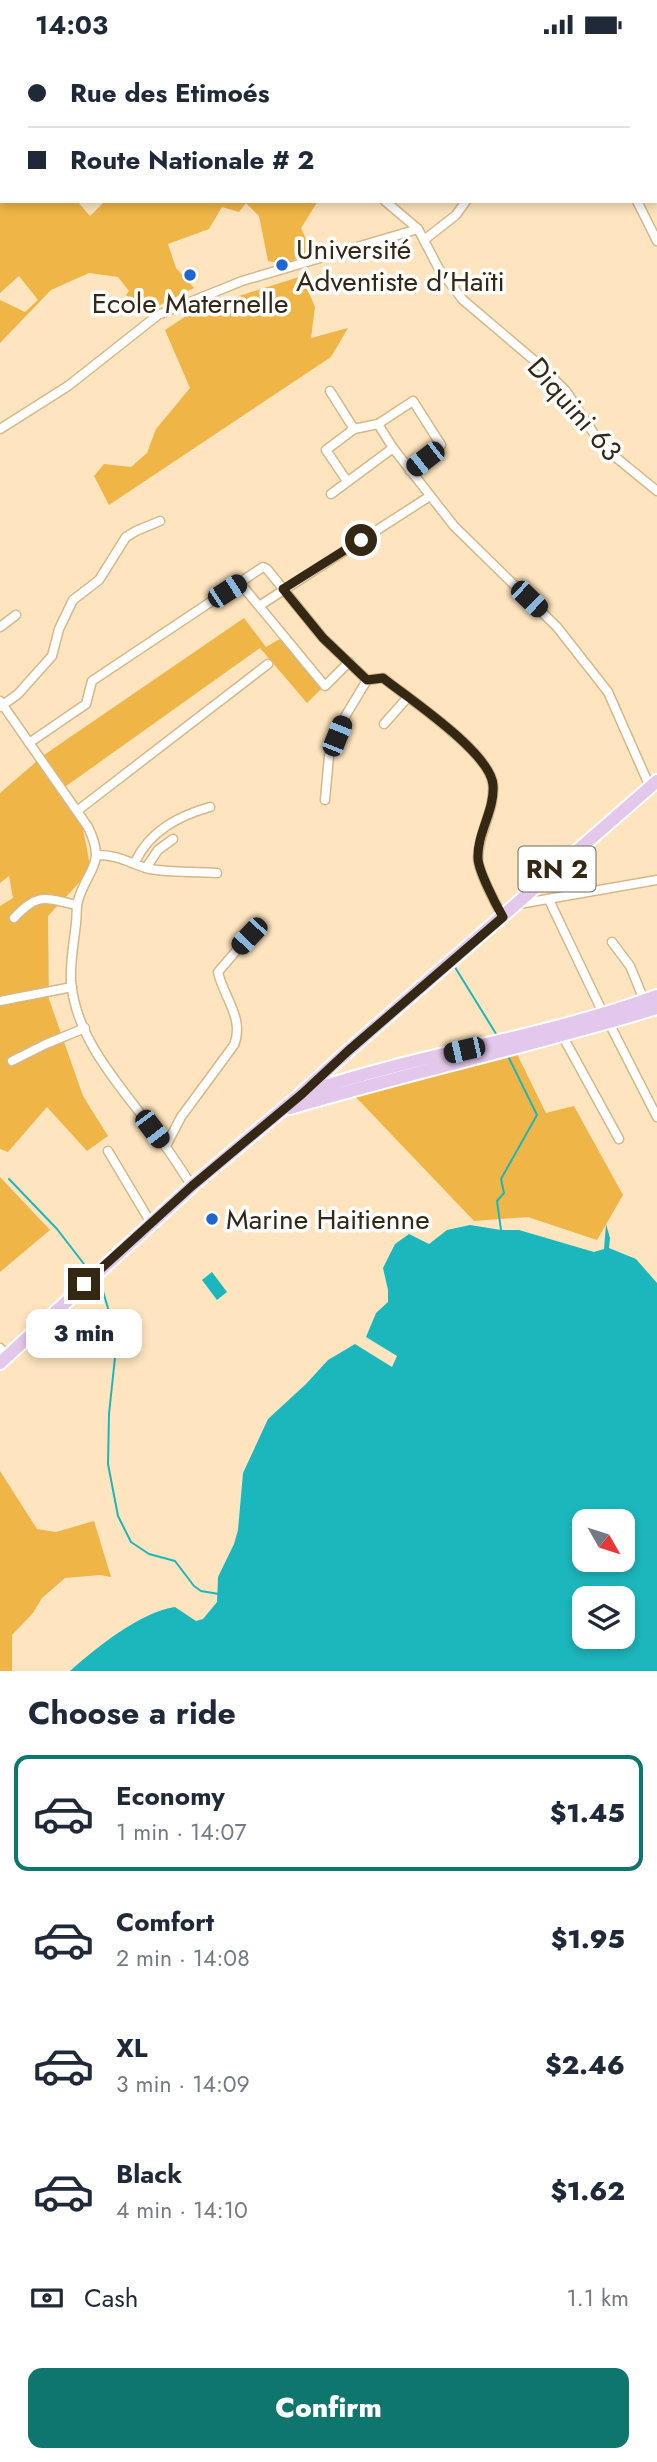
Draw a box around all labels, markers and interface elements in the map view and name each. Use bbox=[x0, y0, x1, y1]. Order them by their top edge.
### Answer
text: 14:03 bbox=[35, 6, 108, 44]
text: Rue des Etimoés bbox=[70, 74, 270, 112]
text: Route Nationale # 2 bbox=[70, 141, 314, 179]
place label: Université Adventiste d’Haïti bbox=[296, 229, 505, 302]
marker: Université Adventiste d’Haïti bbox=[274, 257, 290, 273]
marker: Ecole Maternelle bbox=[182, 267, 198, 283]
place label: Ecole Maternelle bbox=[92, 283, 288, 324]
street label: Diquini 63 bbox=[518, 348, 631, 470]
car bbox=[402, 438, 449, 480]
route start bbox=[345, 524, 377, 556]
car bbox=[204, 571, 251, 611]
car bbox=[507, 577, 552, 621]
car bbox=[320, 713, 355, 759]
road number: RN 2 bbox=[518, 847, 596, 891]
car bbox=[227, 913, 272, 959]
car bbox=[442, 1035, 487, 1065]
car bbox=[131, 1106, 174, 1152]
place label: Marine Haitienne bbox=[226, 1199, 430, 1240]
marker: Marine Haitienne bbox=[204, 1211, 220, 1227]
route end bbox=[68, 1268, 100, 1300]
callout: 3 min bbox=[26, 1309, 142, 1357]
text: 3 min bbox=[54, 1316, 114, 1350]
north arrow bbox=[572, 1509, 635, 1571]
map controls bbox=[572, 1509, 635, 1649]
button: layers bbox=[572, 1586, 635, 1649]
text: Choose a ride bbox=[28, 1690, 236, 1736]
text: Economy bbox=[116, 1777, 225, 1815]
icon: car bbox=[32, 1782, 95, 1845]
text: $1.45 bbox=[550, 1794, 625, 1832]
text: 1 min · 14:07 bbox=[116, 1815, 246, 1849]
text: Comfort bbox=[116, 1903, 214, 1941]
icon: car bbox=[32, 1908, 95, 1971]
text: $1.95 bbox=[551, 1920, 625, 1958]
text: 2 min · 14:08 bbox=[116, 1941, 250, 1975]
text: XL bbox=[116, 2029, 148, 2067]
icon: car bbox=[32, 2034, 95, 2097]
text: $2.46 bbox=[545, 2046, 625, 2084]
text: 3 min · 14:09 bbox=[116, 2067, 250, 2101]
text: Black bbox=[116, 2155, 182, 2193]
icon: car bbox=[32, 2160, 95, 2223]
text: $1.62 bbox=[550, 2172, 625, 2210]
text: 4 min · 14:10 bbox=[116, 2193, 248, 2227]
icon: cash bbox=[28, 2279, 66, 2317]
text: Cash bbox=[84, 2279, 138, 2317]
text: 1.1 km bbox=[566, 2281, 629, 2315]
button: Confirm bbox=[28, 2368, 629, 2448]

